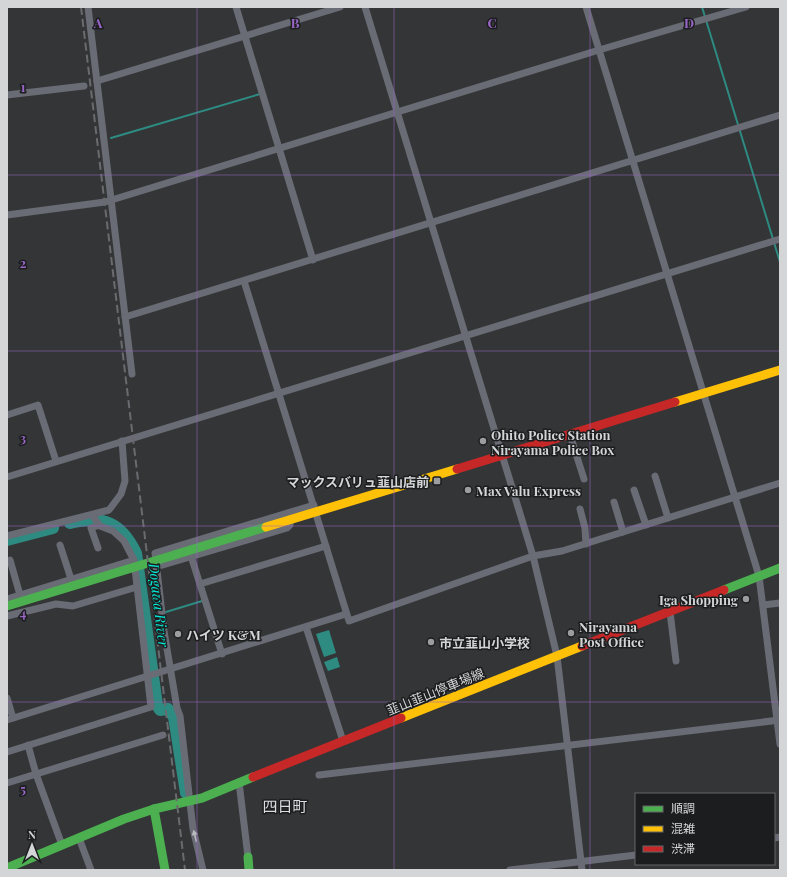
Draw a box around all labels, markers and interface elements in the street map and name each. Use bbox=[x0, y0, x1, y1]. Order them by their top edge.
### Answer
text: A bbox=[93, 14, 103, 31]
text: B bbox=[291, 14, 300, 31]
text: C bbox=[487, 14, 497, 31]
text: D bbox=[684, 14, 694, 31]
text: 1 bbox=[21, 78, 26, 95]
text: 2 bbox=[20, 254, 27, 271]
place label: Ohito Police Station Nirayama Police Box bbox=[491, 426, 614, 458]
text: 3 bbox=[20, 429, 26, 446]
marker: Ohito Police Station Nirayama Police Box bbox=[478, 436, 488, 446]
place label: マックスバリュ韮山店前 bbox=[286, 473, 429, 490]
marker: マックスバリュ韮山店前 bbox=[432, 476, 442, 486]
place label: Max Valu Express bbox=[476, 482, 581, 499]
marker: Max Valu Express bbox=[463, 485, 473, 495]
water label: Dogawa River bbox=[144, 561, 174, 649]
place label: Iga Shopping bbox=[659, 591, 739, 608]
marker: Iga Shopping bbox=[741, 594, 751, 604]
text: 4 bbox=[20, 604, 27, 621]
place label: Nirayama Post Office bbox=[579, 618, 645, 650]
place label: ハイツ K&M bbox=[186, 626, 261, 643]
marker: Nirayama Post Office bbox=[566, 628, 576, 638]
marker: ハイツ K&M bbox=[173, 629, 183, 639]
place label: 市立韮山小学校 bbox=[439, 634, 530, 651]
marker: 市立韮山小学校 bbox=[426, 637, 436, 647]
street label: 韮山韮山停車場線 bbox=[384, 664, 486, 718]
text: 5 bbox=[20, 780, 26, 797]
legend bbox=[635, 793, 775, 865]
district label: 四日町 bbox=[262, 796, 308, 816]
text: 順調 bbox=[671, 800, 695, 816]
text: 混雑 bbox=[671, 820, 695, 836]
north arrow bbox=[12, 825, 52, 865]
text: N bbox=[28, 827, 36, 842]
one-way arrow bbox=[191, 830, 197, 842]
text: 渋滞 bbox=[671, 840, 695, 856]

